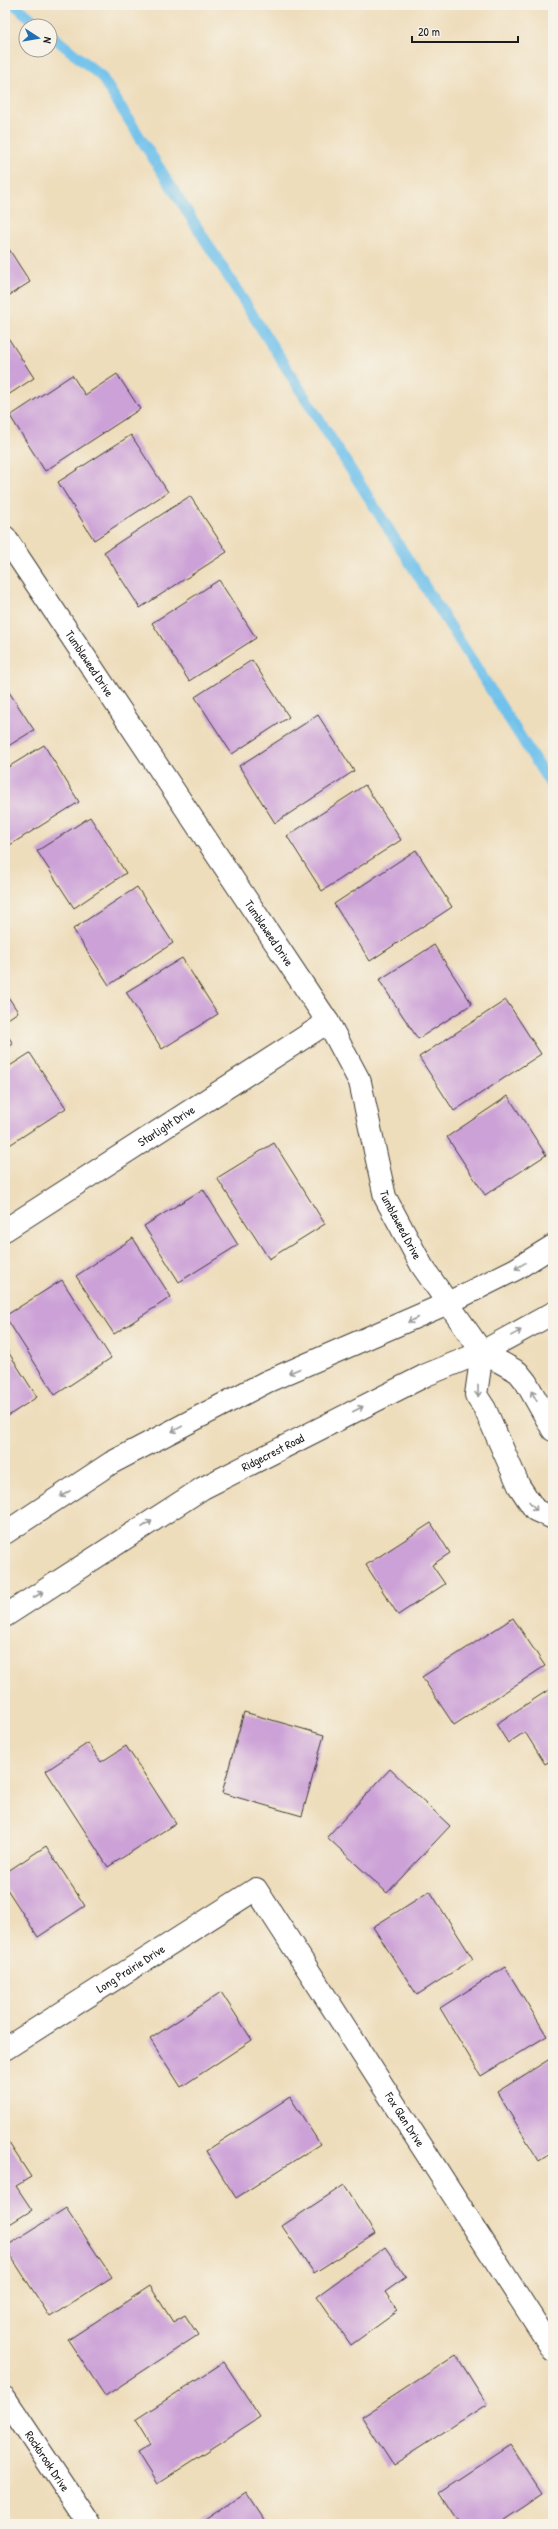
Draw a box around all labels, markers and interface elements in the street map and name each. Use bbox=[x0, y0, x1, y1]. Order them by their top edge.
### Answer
north arrow bbox=[18, 18, 58, 58]
scale bar bbox=[412, 18, 518, 44]
text: 20 m bbox=[418, 23, 440, 40]
text: N bbox=[40, 36, 55, 45]
street label: Tumbleweed Drive bbox=[61, 627, 118, 700]
street label: Tumbleweed Drive bbox=[241, 896, 298, 970]
street label: Starlight Drive bbox=[134, 1101, 198, 1150]
street label: Tumbleweed Drive bbox=[376, 1188, 426, 1263]
one-way arrow bbox=[514, 1263, 526, 1271]
one-way arrow bbox=[408, 1317, 420, 1324]
one-way arrow bbox=[510, 1329, 522, 1337]
one-way arrow bbox=[288, 1368, 300, 1375]
one-way arrow bbox=[474, 1384, 482, 1397]
one-way arrow bbox=[530, 1390, 537, 1402]
one-way arrow bbox=[351, 1405, 363, 1413]
one-way arrow bbox=[171, 1426, 183, 1433]
street label: Ridgecrest Road bbox=[238, 1429, 307, 1475]
one-way arrow bbox=[60, 1490, 71, 1498]
one-way arrow bbox=[529, 1501, 538, 1511]
one-way arrow bbox=[141, 1520, 152, 1528]
one-way arrow bbox=[32, 1591, 43, 1599]
street label: Long Prairie Drive bbox=[93, 1940, 168, 1997]
street label: Fox Glen Drive bbox=[380, 2088, 429, 2150]
street label: Rockbrook Drive bbox=[21, 2427, 74, 2495]

